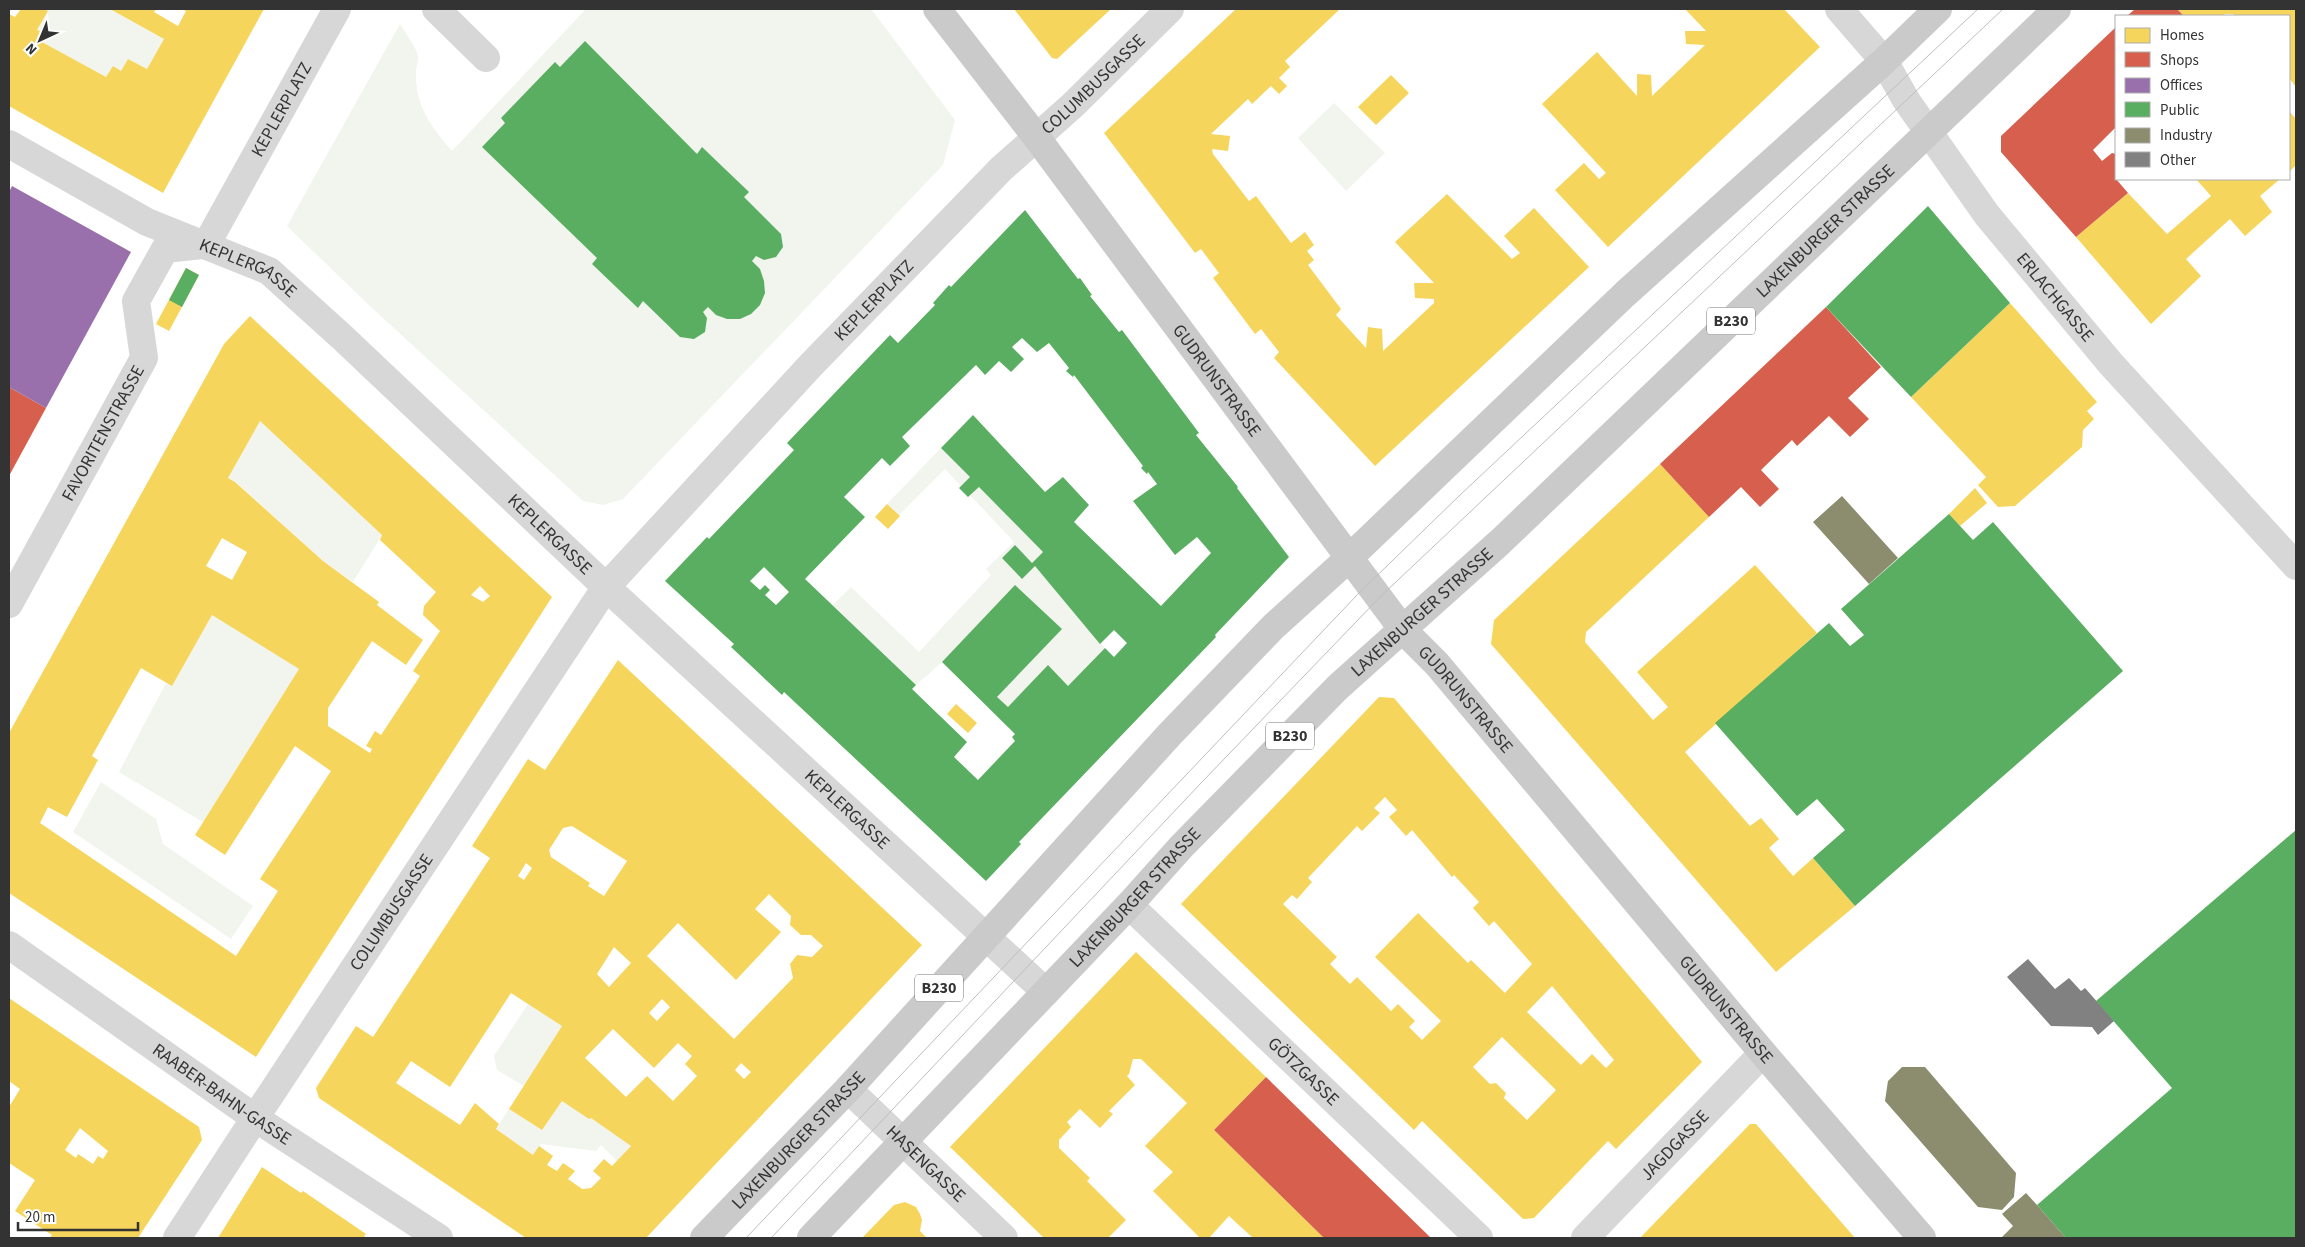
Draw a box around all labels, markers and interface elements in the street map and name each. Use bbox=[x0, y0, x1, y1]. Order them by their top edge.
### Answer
north arrow bbox=[15, 15, 65, 65]
legend bbox=[2115, 15, 2290, 180]
text: Homes bbox=[2160, 25, 2204, 46]
street label: COLUMBUSGASSE bbox=[1036, 28, 1151, 140]
text: N bbox=[21, 38, 42, 59]
text: Shops bbox=[2160, 50, 2199, 71]
street label: KEPLERPLATZ bbox=[245, 58, 318, 161]
text: Offices bbox=[2160, 75, 2203, 96]
text: Public bbox=[2160, 100, 2199, 121]
text: Industry bbox=[2160, 125, 2212, 146]
text: Other bbox=[2160, 150, 2197, 171]
street label: LAXENBURGER STRASSE bbox=[1750, 158, 1900, 303]
street label: KEPLERGASSE bbox=[196, 232, 303, 303]
street label: ERLACHGASSE bbox=[2011, 247, 2100, 347]
street label: KEPLERPLATZ bbox=[828, 254, 919, 347]
road number: B230 bbox=[1707, 308, 1755, 334]
street label: GUDRUNSTRASSE bbox=[1167, 319, 1267, 442]
street label: FAVORITENSTRASSE bbox=[55, 360, 150, 506]
street label: KEPLERGASSE bbox=[502, 488, 598, 580]
street label: LAXENBURGER STRASSE bbox=[1345, 542, 1498, 682]
street label: GUDRUNSTRASSE bbox=[1413, 640, 1519, 759]
road number: B230 bbox=[1266, 722, 1314, 749]
street label: KEPLERGASSE bbox=[799, 763, 896, 855]
street label: LAXENBURGER STRASSE bbox=[1063, 822, 1206, 973]
street label: COLUMBUSGASSE bbox=[343, 849, 439, 976]
street label: GUDRUNSTRASSE bbox=[1674, 950, 1779, 1069]
road number: B230 bbox=[915, 974, 963, 1001]
street label: GÖTZGASSE bbox=[1262, 1031, 1345, 1111]
street label: RAABER-BAHN-GASSE bbox=[148, 1037, 296, 1151]
street label: LAXENBURGER STRASSE bbox=[726, 1065, 871, 1215]
street label: JAGDGASSE bbox=[1634, 1104, 1715, 1186]
street label: HASENGASSE bbox=[881, 1119, 971, 1208]
scale bar bbox=[18, 1200, 138, 1232]
text: 20 m bbox=[25, 1207, 55, 1228]

